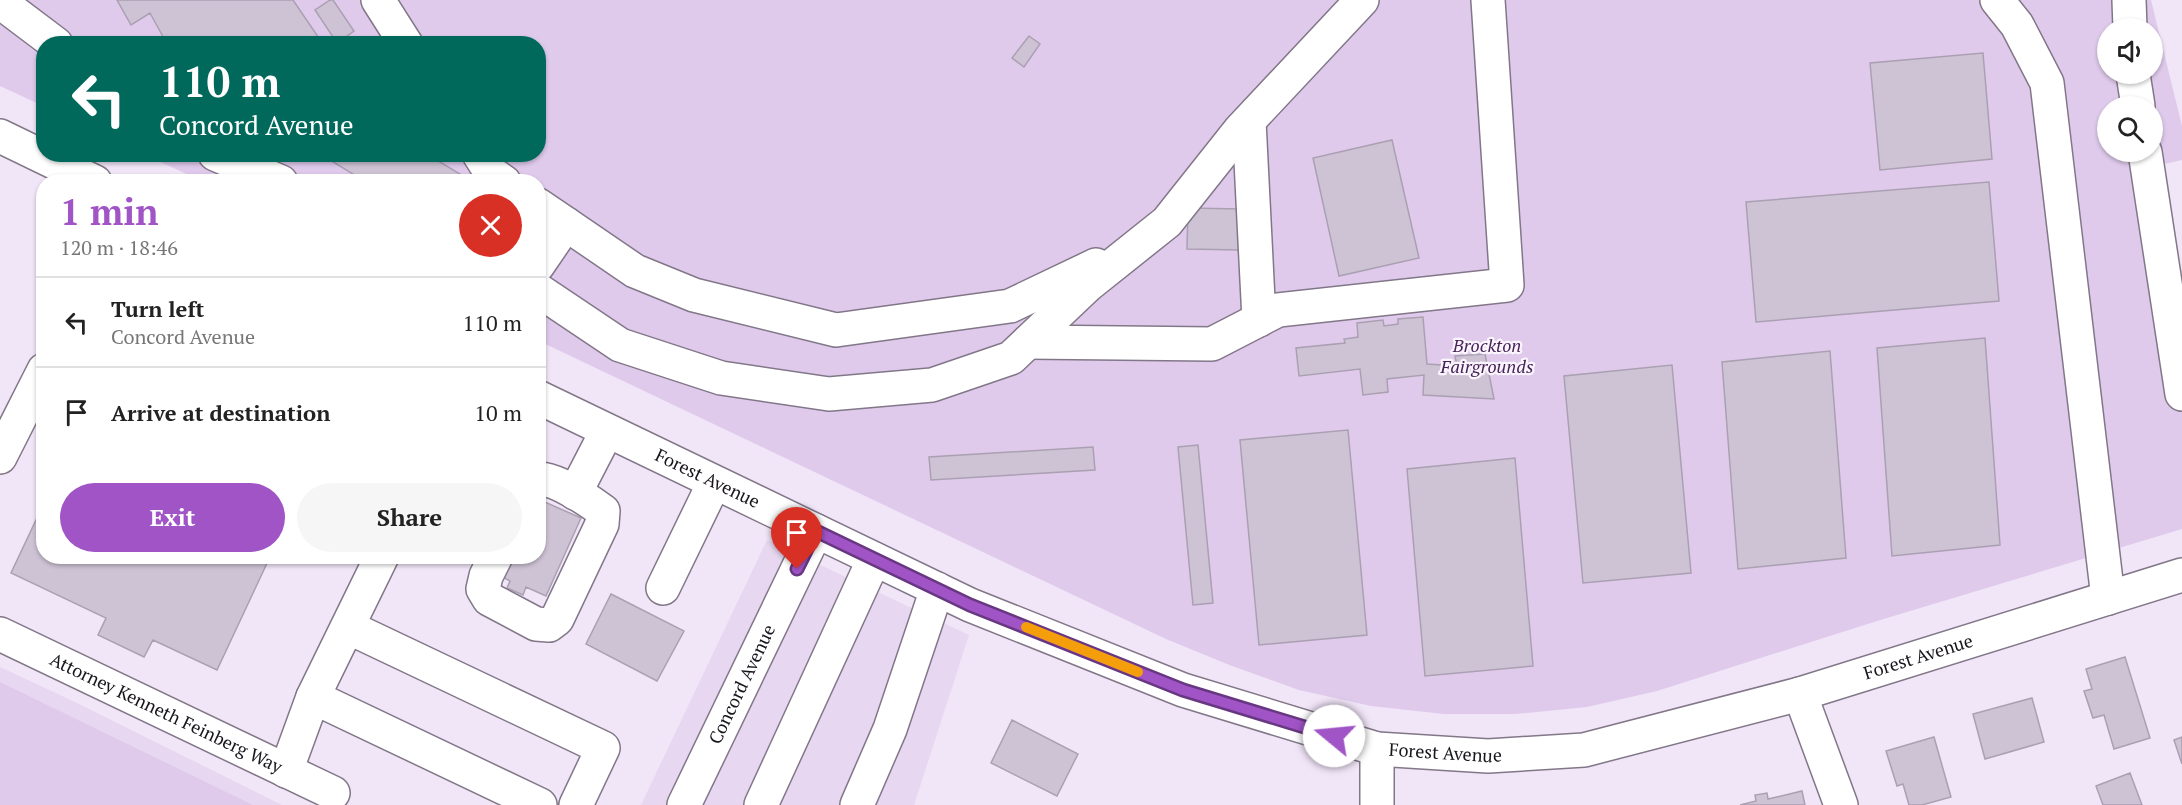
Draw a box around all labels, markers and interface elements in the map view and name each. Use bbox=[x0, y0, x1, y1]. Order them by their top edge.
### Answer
map controls bbox=[2097, 18, 2163, 162]
button: sound bbox=[2097, 18, 2163, 84]
text: 110 m bbox=[159, 53, 280, 109]
icon: left bbox=[60, 60, 138, 138]
button: search bbox=[2097, 96, 2163, 162]
text: Concord Avenue bbox=[159, 107, 354, 143]
text: 1 min bbox=[60, 188, 158, 235]
button: close bbox=[459, 194, 522, 257]
text: 120 m · 18:46 bbox=[60, 234, 178, 261]
text: Turn left bbox=[111, 294, 204, 323]
icon: left bbox=[60, 306, 93, 339]
text: 110 m bbox=[462, 308, 522, 337]
text: Concord Avenue bbox=[111, 323, 255, 350]
park label: Brockton Fairgrounds bbox=[1440, 333, 1533, 378]
icon: arrive bbox=[60, 396, 93, 429]
text: Arrive at destination bbox=[111, 398, 330, 427]
text: 10 m bbox=[474, 398, 522, 427]
street label: Forest Avenue bbox=[652, 442, 764, 513]
button: Exit bbox=[60, 483, 285, 552]
button: Share bbox=[297, 483, 522, 552]
pin bbox=[771, 507, 822, 569]
icon: arrive bbox=[780, 516, 813, 549]
street label: Concord Avenue bbox=[702, 620, 780, 748]
street label: Forest Avenue bbox=[1860, 628, 1976, 685]
street label: Attorney Kenneth Feinberg Way bbox=[46, 647, 288, 779]
position arrow bbox=[1302, 704, 1366, 768]
street label: Forest Avenue bbox=[1388, 737, 1502, 767]

